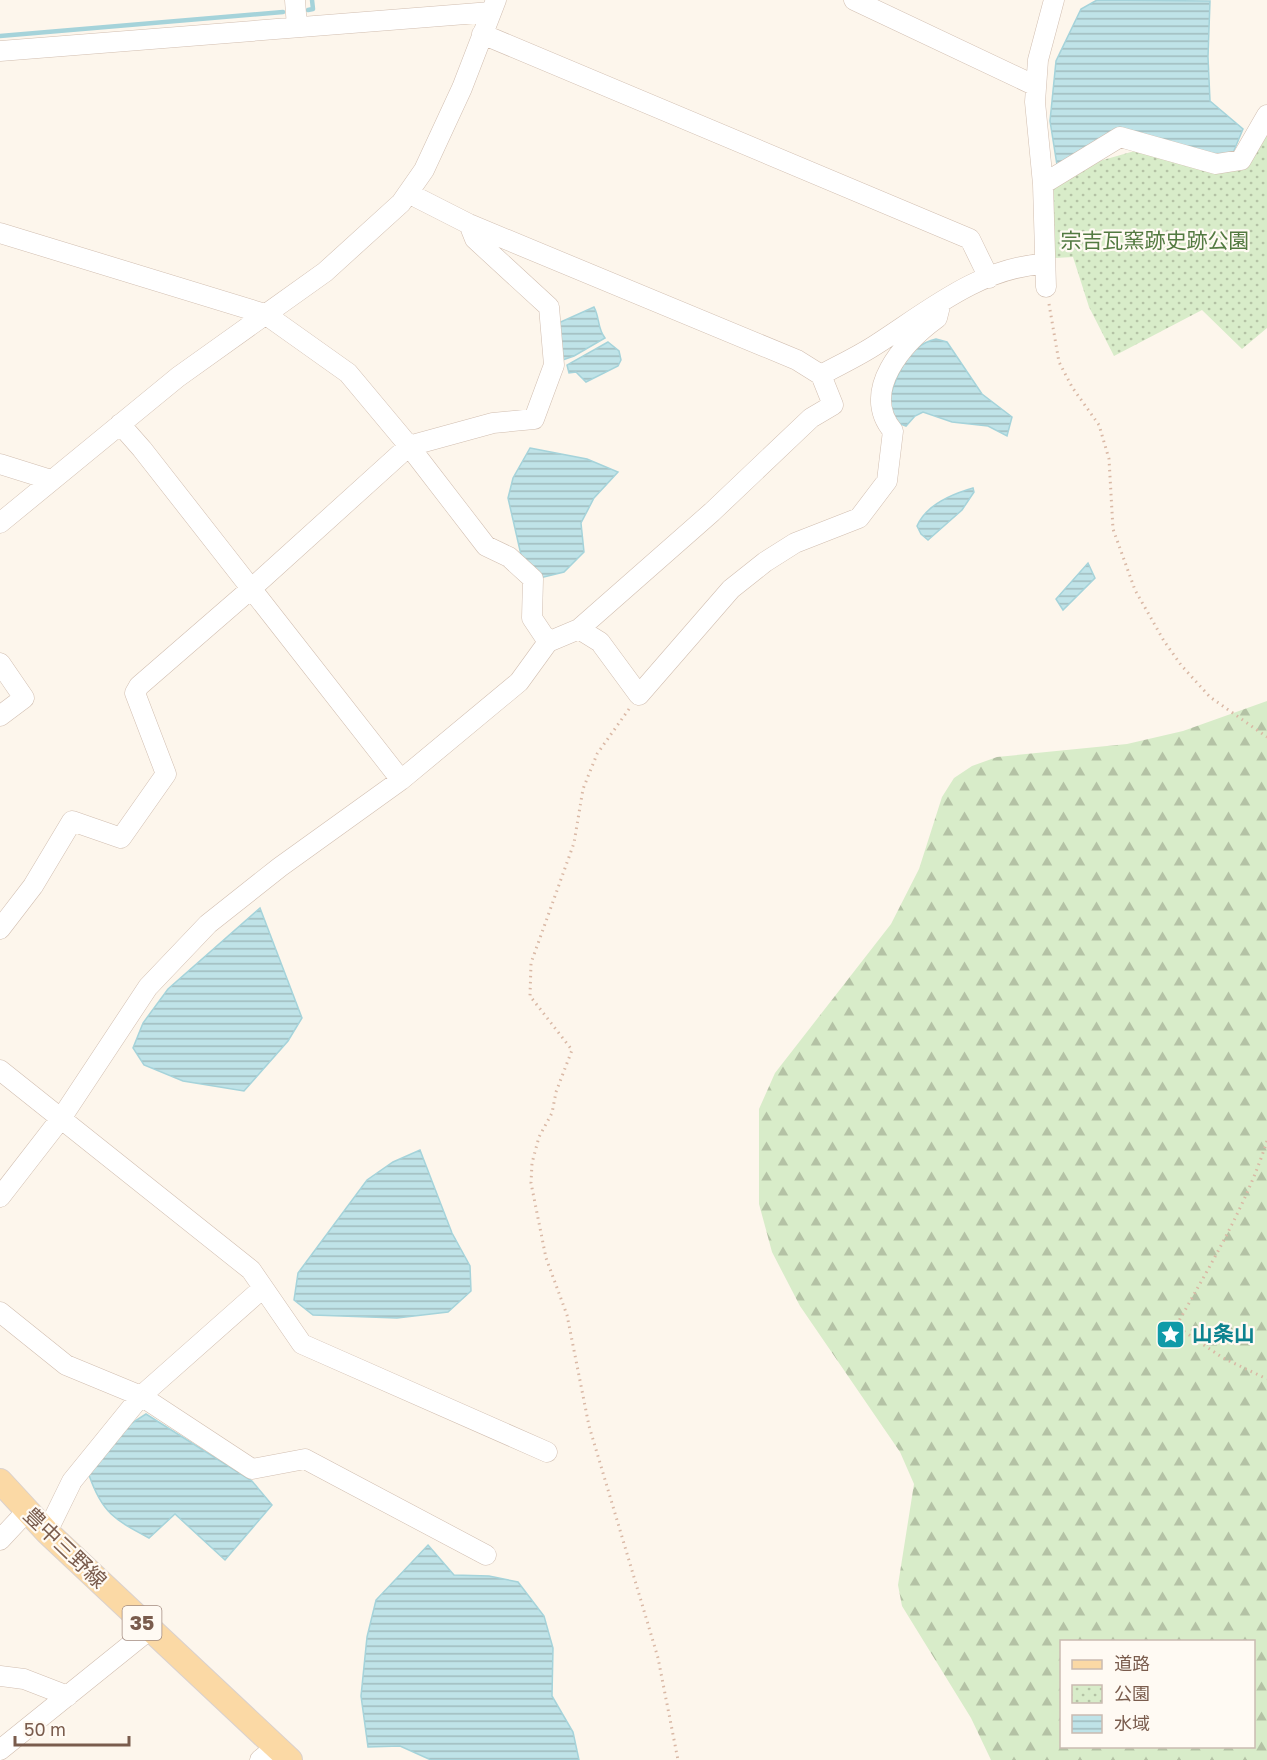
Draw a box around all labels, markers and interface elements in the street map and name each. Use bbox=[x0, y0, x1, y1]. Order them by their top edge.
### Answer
park label: 宗吉瓦窯跡史跡公園 bbox=[1061, 227, 1250, 253]
place icon: 山条山 bbox=[1155, 1318, 1187, 1350]
place label: 山条山 bbox=[1192, 1320, 1255, 1346]
street label: 豊中三野線 bbox=[19, 1501, 112, 1593]
road number: 35 bbox=[122, 1606, 162, 1640]
legend bbox=[1060, 1640, 1255, 1748]
text: 道路 bbox=[1114, 1652, 1150, 1674]
text: 公園 bbox=[1114, 1682, 1150, 1704]
scale bar bbox=[15, 1709, 129, 1747]
text: 水域 bbox=[1114, 1712, 1150, 1734]
text: 50 m bbox=[24, 1718, 66, 1740]

